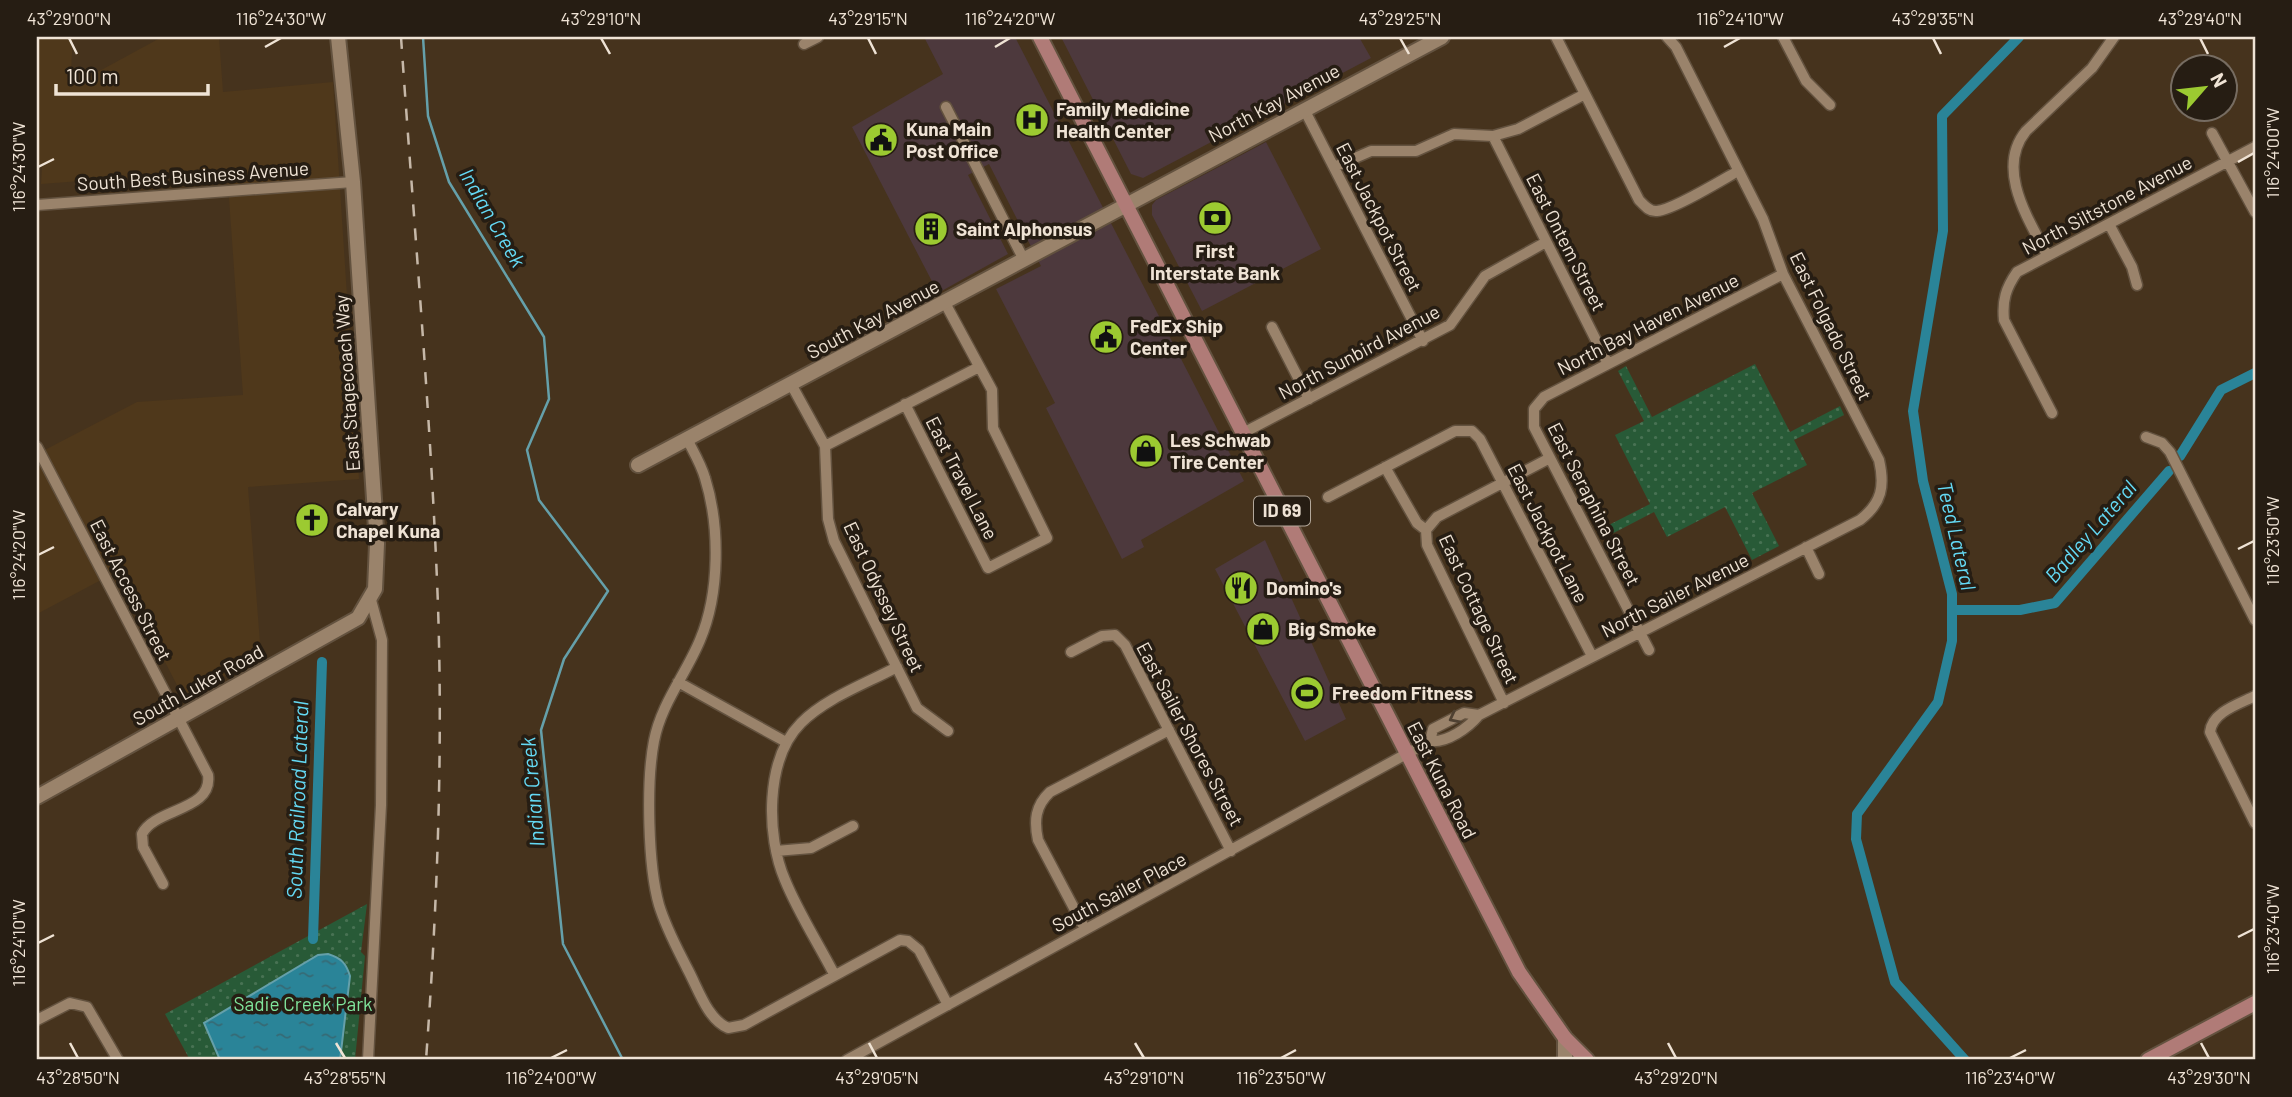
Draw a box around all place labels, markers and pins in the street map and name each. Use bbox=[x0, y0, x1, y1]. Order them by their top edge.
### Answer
place label: Family Medicine Health Center bbox=[1056, 97, 1190, 142]
hospital icon: Family Medicine Health Center bbox=[1013, 101, 1051, 139]
place label: Kuna Main Post Office bbox=[906, 117, 999, 162]
public building icon: Kuna Main Post Office bbox=[862, 121, 900, 159]
bank icon: First Interstate Bank bbox=[1196, 199, 1234, 237]
building icon: Saint Alphonsus bbox=[912, 210, 950, 248]
place label: Saint Alphonsus bbox=[956, 217, 1092, 240]
place label: First Interstate Bank bbox=[1150, 239, 1280, 284]
place label: FedEx Ship Center bbox=[1130, 314, 1223, 359]
public building icon: FedEx Ship Center bbox=[1087, 318, 1125, 356]
place label: Les Schwab Tire Center bbox=[1170, 428, 1271, 473]
shop icon: Les Schwab Tire Center bbox=[1127, 432, 1165, 470]
place label: Calvary Chapel Kuna bbox=[336, 497, 440, 542]
church icon: Calvary Chapel Kuna bbox=[293, 501, 331, 539]
restaurant icon: Domino's bbox=[1222, 569, 1260, 607]
place label: Domino's bbox=[1266, 576, 1342, 599]
shop icon: Big Smoke bbox=[1244, 610, 1282, 648]
place label: Big Smoke bbox=[1288, 617, 1376, 640]
sports icon: Freedom Fitness bbox=[1288, 674, 1326, 712]
place label: Freedom Fitness bbox=[1332, 681, 1473, 704]

